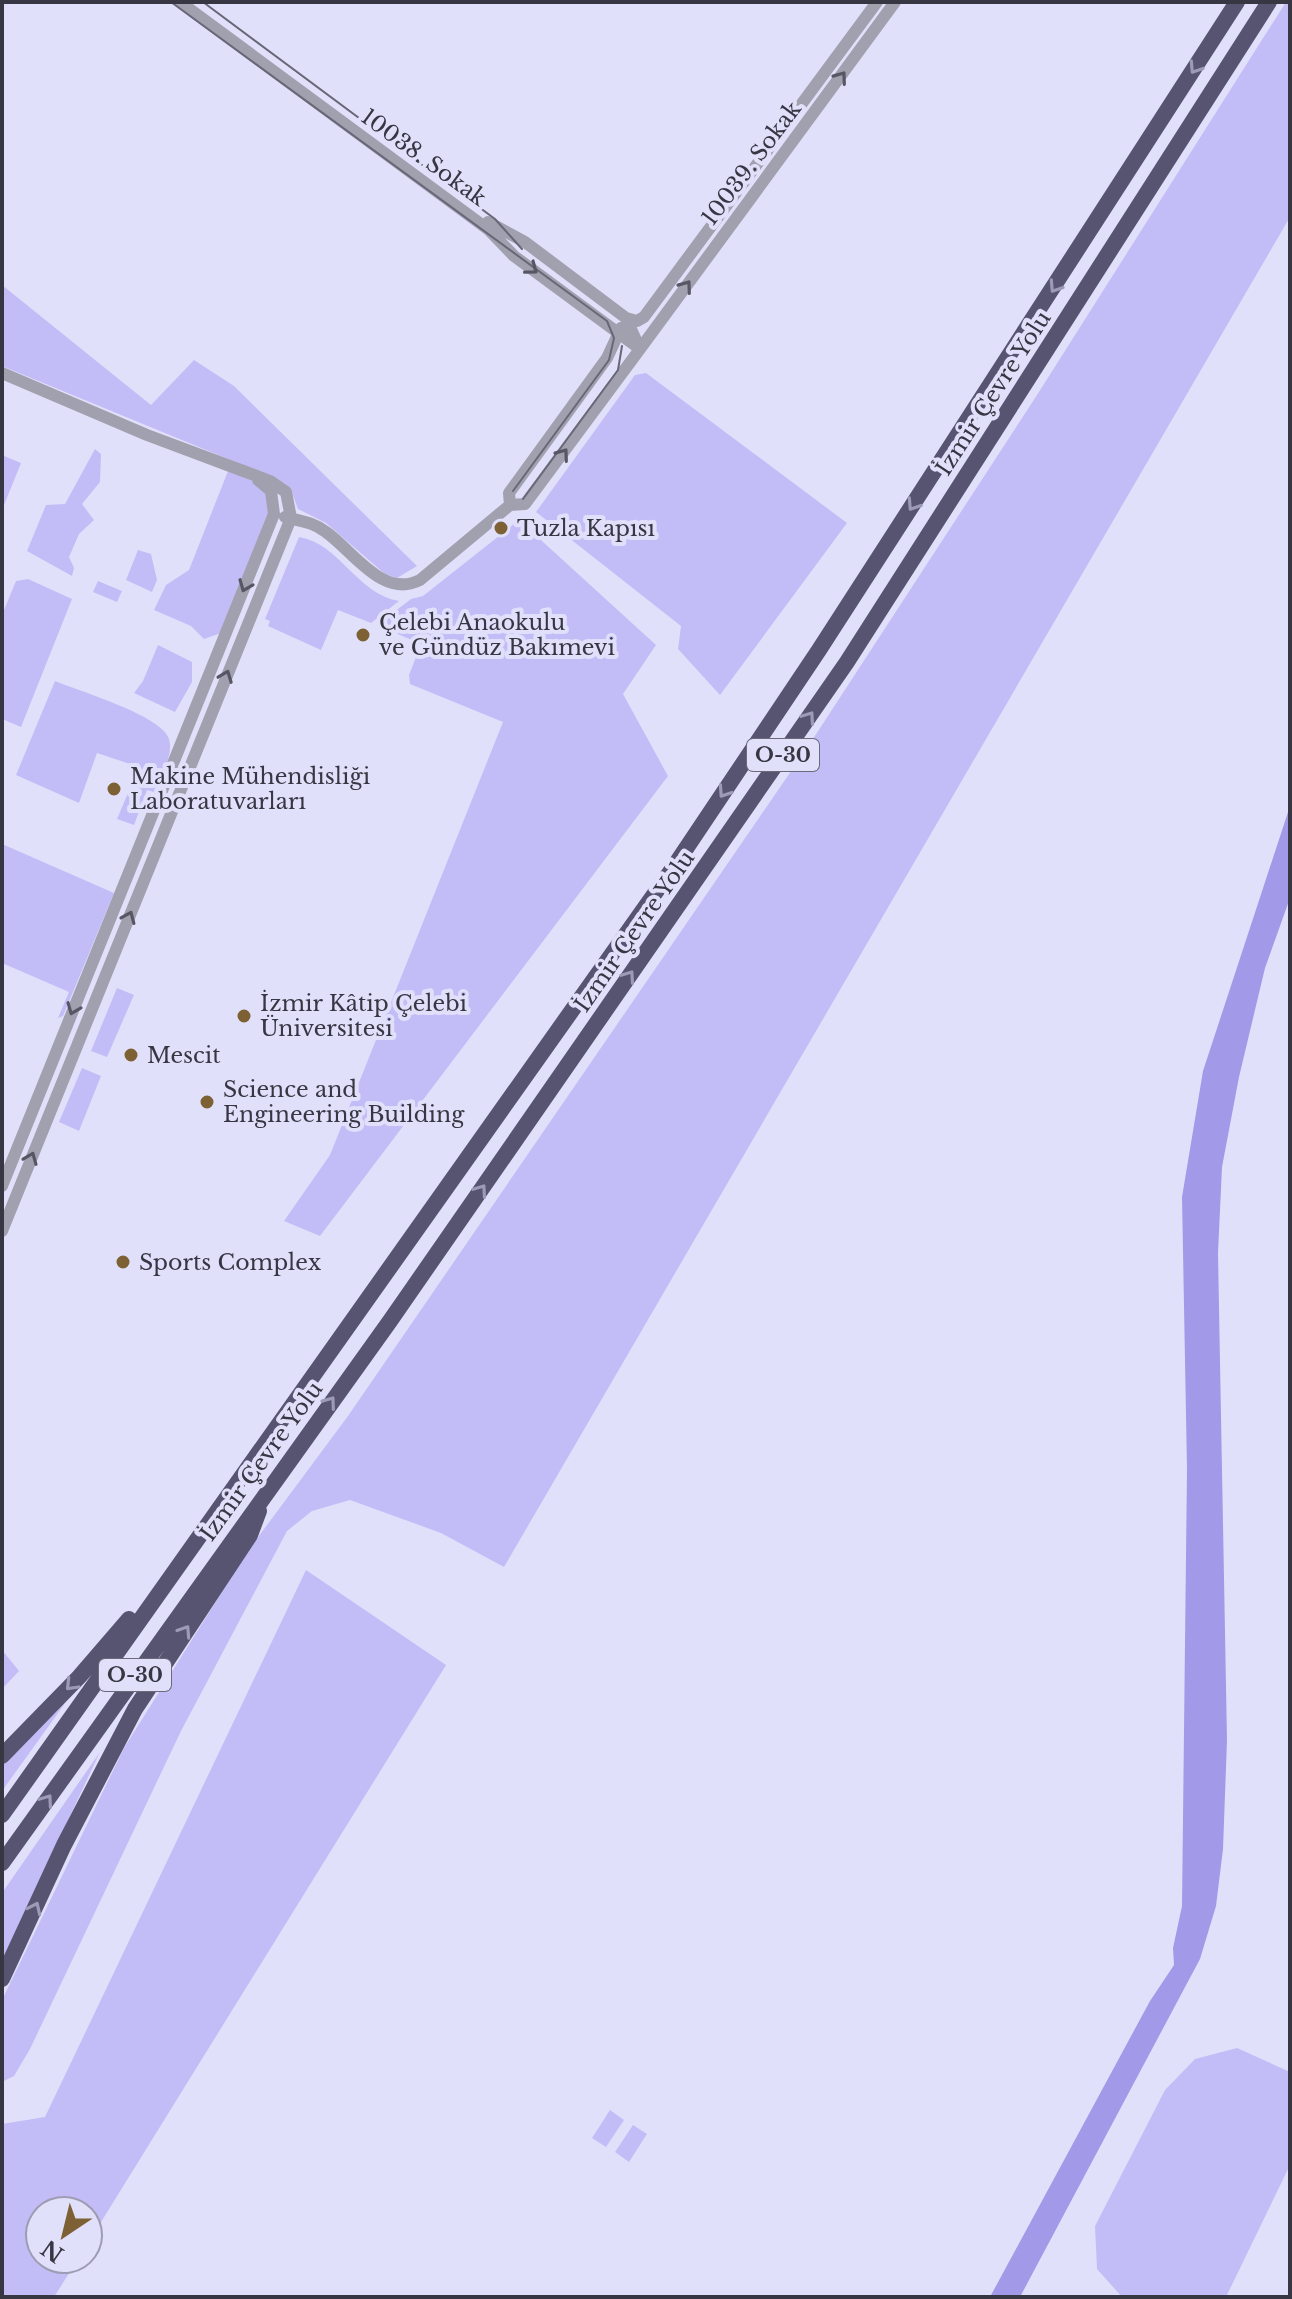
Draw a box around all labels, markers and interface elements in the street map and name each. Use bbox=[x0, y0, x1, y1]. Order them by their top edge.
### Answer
one-way arrow bbox=[1189, 59, 1204, 74]
one-way arrow bbox=[831, 71, 845, 86]
street label: 10039. Sokak bbox=[696, 96, 807, 231]
street label: 10038. Sokak bbox=[356, 103, 492, 212]
one-way arrow bbox=[523, 259, 537, 274]
one-way arrow bbox=[1049, 278, 1064, 293]
one-way arrow bbox=[676, 280, 691, 295]
street label: İzmir Çevre Yolu bbox=[929, 305, 1057, 481]
one-way arrow bbox=[553, 448, 567, 462]
one-way arrow bbox=[908, 496, 923, 510]
place label: Tuzla Kapısı bbox=[517, 515, 656, 542]
marker: Tuzla Kapısı bbox=[492, 519, 510, 537]
one-way arrow bbox=[238, 578, 255, 592]
place label: Çelebi Anaokulu ve Gündüz Bakımevi bbox=[379, 609, 616, 661]
marker: Çelebi Anaokulu ve Gündüz Bakımevi bbox=[354, 626, 372, 644]
one-way arrow bbox=[217, 670, 233, 684]
one-way arrow bbox=[799, 711, 814, 725]
road number: O-30 bbox=[747, 739, 819, 771]
place label: Makine Mühendisliği Laboratuvarları bbox=[130, 763, 371, 815]
marker: Makine Mühendisliği Laboratuvarları bbox=[105, 780, 123, 798]
one-way arrow bbox=[718, 783, 733, 797]
street label: İzmir Çevre Yolu bbox=[568, 845, 700, 1017]
one-way arrow bbox=[119, 911, 135, 925]
one-way arrow bbox=[619, 971, 634, 985]
place label: İzmir Kâtip Çelebi Üniversitesi bbox=[260, 989, 468, 1042]
one-way arrow bbox=[66, 1001, 83, 1015]
marker: İzmir Kâtip Çelebi Üniversitesi bbox=[235, 1007, 253, 1025]
place label: Mescit bbox=[147, 1042, 221, 1069]
marker: Mescit bbox=[122, 1046, 140, 1064]
place label: Science and Engineering Building bbox=[223, 1076, 465, 1128]
marker: Science and Engineering Building bbox=[198, 1093, 216, 1111]
one-way arrow bbox=[21, 1152, 38, 1166]
one-way arrow bbox=[471, 1184, 486, 1198]
place label: Sports Complex bbox=[139, 1249, 322, 1276]
marker: Sports Complex bbox=[114, 1253, 132, 1271]
street label: İzmir Çevre Yolu bbox=[194, 1375, 328, 1546]
one-way arrow bbox=[321, 1396, 335, 1411]
one-way arrow bbox=[176, 1625, 191, 1639]
road number: O-30 bbox=[99, 1659, 171, 1691]
one-way arrow bbox=[66, 1676, 80, 1690]
one-way arrow bbox=[37, 1794, 52, 1808]
one-way arrow bbox=[25, 1902, 41, 1916]
north arrow bbox=[24, 2195, 104, 2275]
text: N bbox=[36, 2234, 69, 2268]

